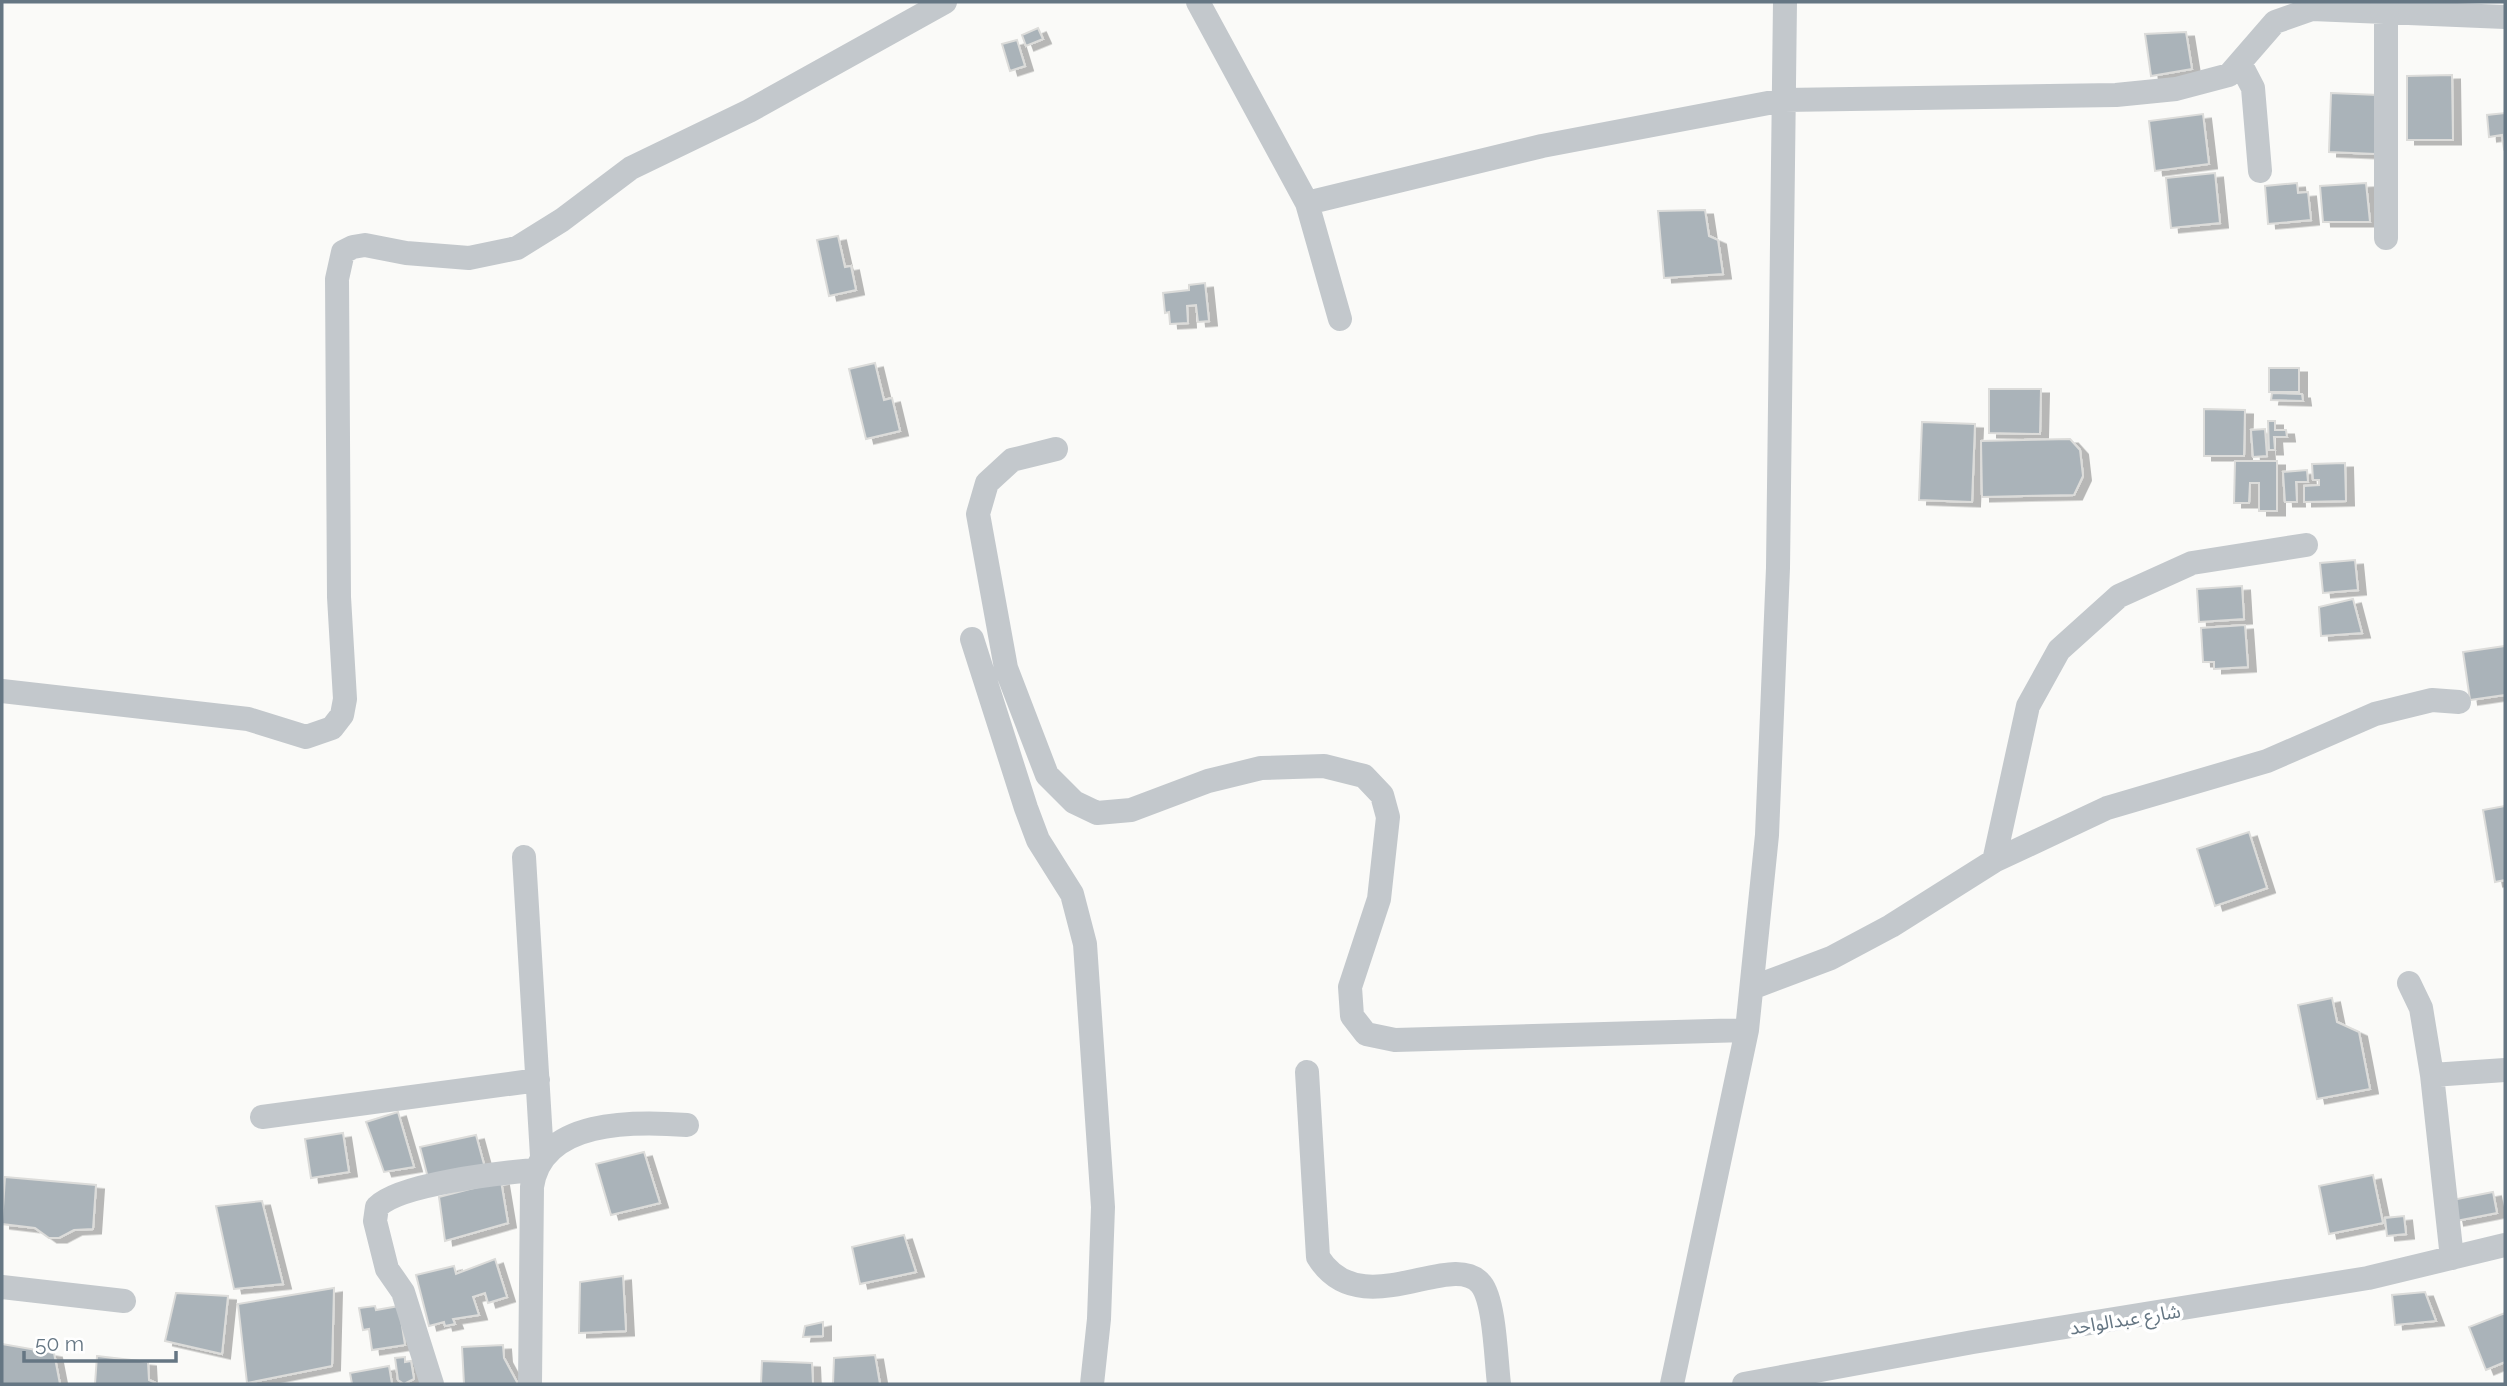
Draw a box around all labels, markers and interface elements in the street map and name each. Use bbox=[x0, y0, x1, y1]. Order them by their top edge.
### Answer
street label: شارع عبدالواحد bbox=[2068, 1299, 2183, 1342]
scale bar bbox=[24, 1320, 177, 1364]
text: 50 m bbox=[35, 1331, 84, 1356]

